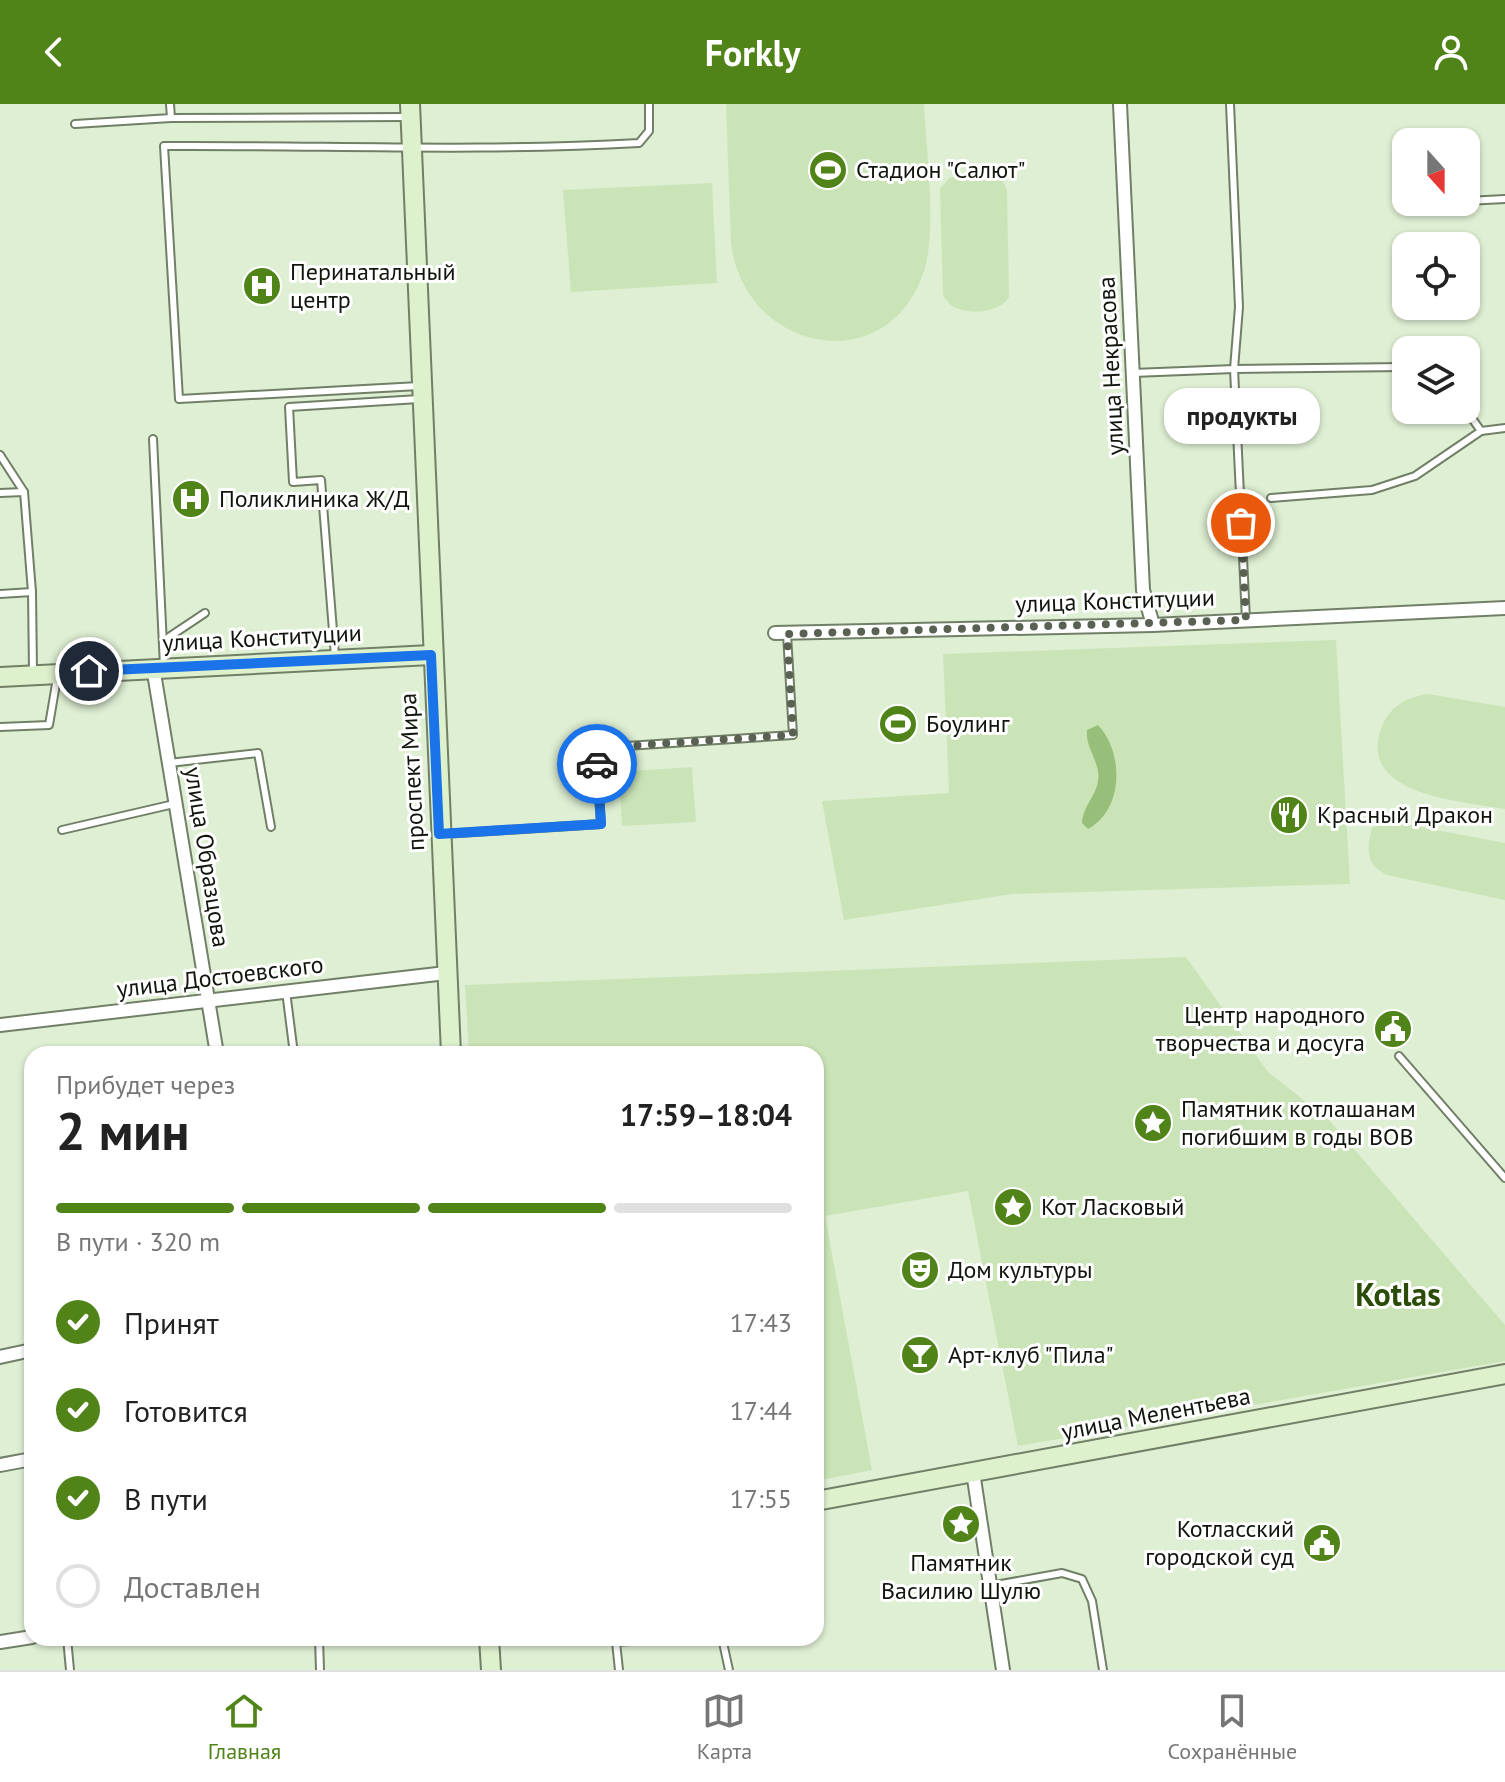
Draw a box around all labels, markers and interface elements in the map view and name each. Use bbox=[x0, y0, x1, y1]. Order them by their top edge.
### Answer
text: Forkly bbox=[705, 29, 800, 76]
icon: back bbox=[32, 30, 76, 74]
icon: person bbox=[1429, 30, 1473, 74]
north arrow bbox=[1392, 128, 1480, 216]
map controls bbox=[1392, 128, 1480, 424]
sports icon: Стадион "Салют" bbox=[807, 149, 849, 191]
place label: Стадион "Салют" bbox=[856, 154, 1026, 185]
button: locate bbox=[1392, 232, 1480, 320]
place label: Перинатальный центр bbox=[290, 256, 456, 315]
hospital icon: Перинатальный центр bbox=[241, 265, 283, 307]
street label: улица Некрасова bbox=[1090, 276, 1131, 456]
button: layers bbox=[1392, 336, 1480, 424]
callout: продукты bbox=[1163, 387, 1319, 443]
text: продукты bbox=[1187, 399, 1297, 432]
hospital icon: Поликлиника Ж/Д bbox=[170, 478, 212, 520]
place label: Поликлиника Ж/Д bbox=[219, 483, 410, 514]
pin bbox=[1207, 489, 1275, 557]
icon: bag bbox=[1219, 501, 1263, 545]
street label: улица Конституции bbox=[1015, 582, 1215, 619]
street label: улица Конституции bbox=[162, 617, 362, 658]
pin bbox=[55, 637, 123, 705]
icon: home bbox=[67, 649, 111, 693]
street label: проспект Мира bbox=[392, 692, 431, 852]
sports icon: Боулинг bbox=[877, 703, 919, 745]
place label: Боулинг bbox=[926, 708, 1010, 739]
courier bbox=[557, 724, 637, 804]
icon: car bbox=[575, 742, 619, 786]
street label: улица Образцова bbox=[178, 765, 237, 949]
restaurant icon: Красный Дракон bbox=[1268, 794, 1310, 836]
place label: Красный Дракон bbox=[1317, 799, 1493, 830]
street label: улица Достоевского bbox=[115, 948, 325, 1005]
place label: Центр народного творчества и досуга bbox=[1156, 999, 1365, 1058]
public building icon: Центр народного творчества и досуга bbox=[1372, 1008, 1414, 1050]
text: Прибудет через bbox=[56, 1068, 235, 1101]
place label: Памятник котлашанам погибшим в годы ВОВ bbox=[1181, 1093, 1416, 1152]
text: 17:59–18:04 bbox=[620, 1095, 792, 1134]
text: 2 мин bbox=[56, 1097, 190, 1164]
place icon: Памятник котлашанам погибшим в годы ВОВ bbox=[1132, 1102, 1174, 1144]
place icon: Кот Ласковый bbox=[992, 1186, 1034, 1228]
place label: Кот Ласковый bbox=[1041, 1191, 1184, 1222]
text: В пути · 320 m bbox=[56, 1225, 220, 1258]
theatre icon: Дом культуры bbox=[899, 1249, 941, 1291]
place label: Дом культуры bbox=[948, 1254, 1092, 1285]
district label: Kotlas bbox=[1355, 1273, 1441, 1315]
icon: check bbox=[56, 1300, 100, 1344]
text: Принят bbox=[124, 1303, 219, 1342]
text: 17:43 bbox=[730, 1306, 792, 1339]
bar icon: Арт-клуб "Пила" bbox=[899, 1334, 941, 1376]
place label: Арт-клуб "Пила" bbox=[948, 1339, 1114, 1370]
street label: улица Мелентьева bbox=[1059, 1380, 1253, 1447]
icon: check bbox=[56, 1388, 100, 1432]
text: Готовится bbox=[124, 1391, 248, 1430]
text: 17:44 bbox=[730, 1394, 792, 1427]
icon: check bbox=[56, 1476, 100, 1520]
text: В пути bbox=[124, 1479, 208, 1518]
text: 17:55 bbox=[730, 1482, 792, 1515]
place icon: Памятник Василию Шулю bbox=[940, 1503, 982, 1545]
place label: Котласский городской суд bbox=[1145, 1513, 1294, 1572]
public building icon: Котласский городской суд bbox=[1301, 1522, 1343, 1564]
place label: Памятник Василию Шулю bbox=[881, 1547, 1041, 1606]
text: Доставлен bbox=[124, 1567, 261, 1606]
tab: Главная bbox=[208, 1689, 281, 1765]
tab: Карта bbox=[697, 1689, 752, 1765]
tab: Сохранённые bbox=[1168, 1689, 1297, 1765]

